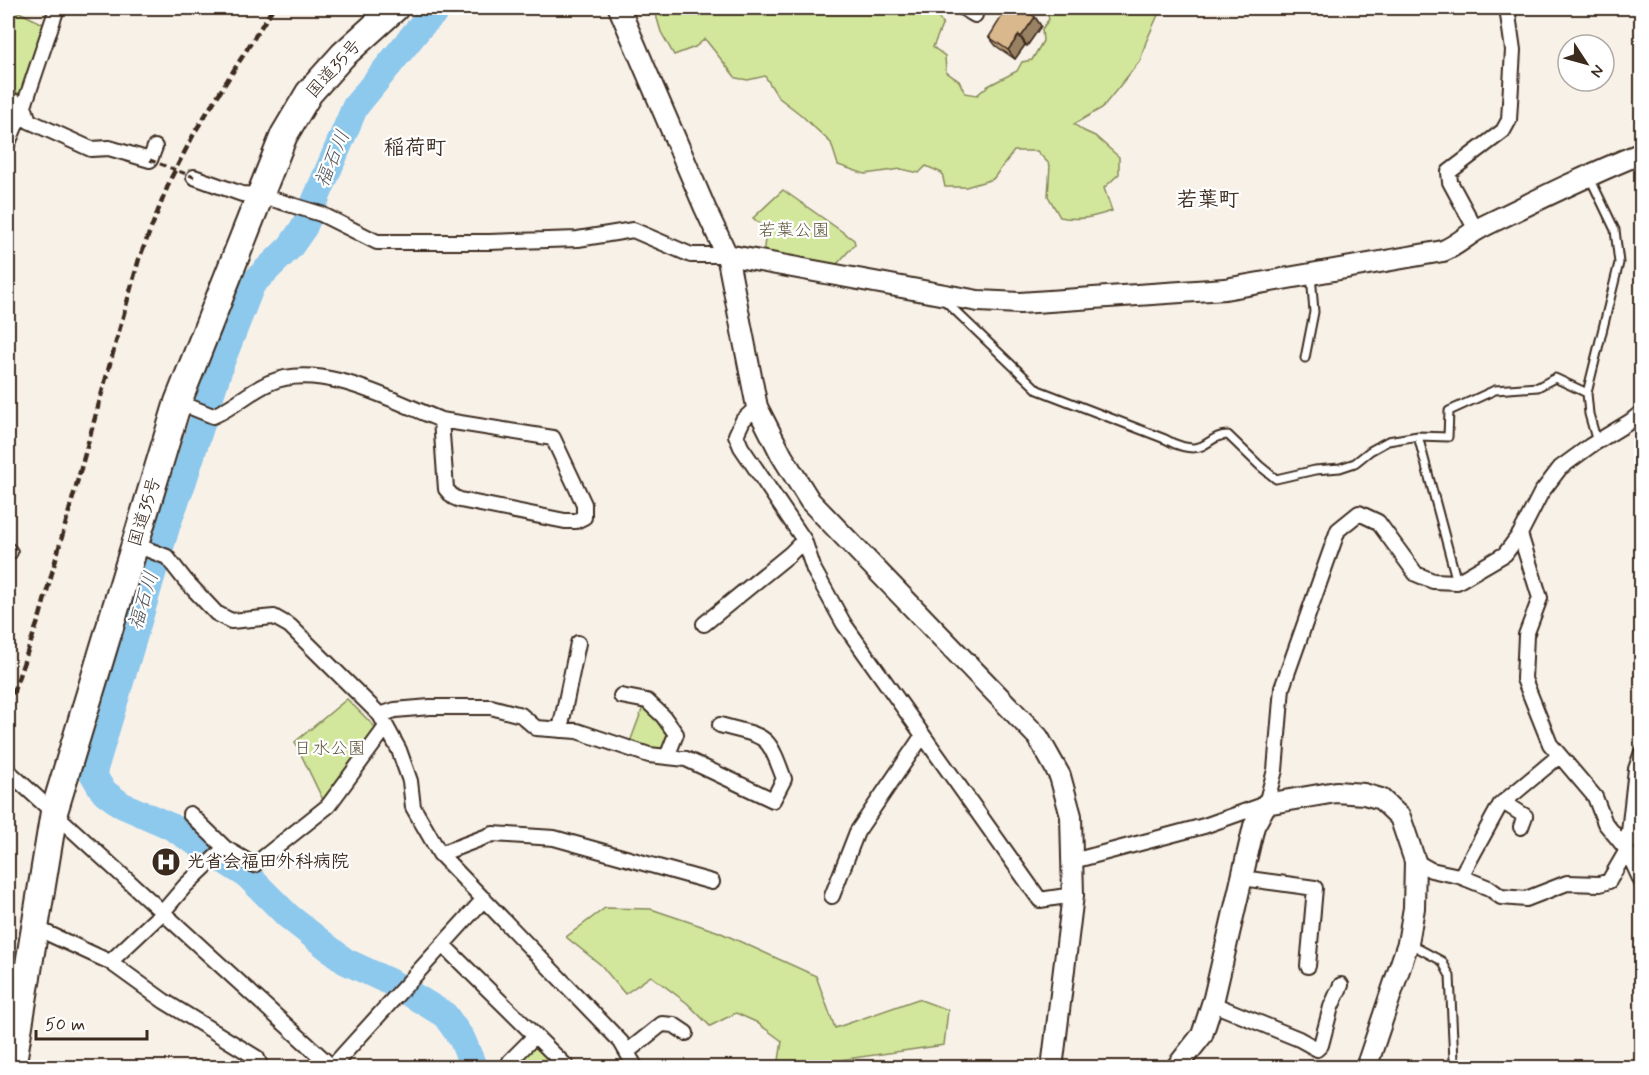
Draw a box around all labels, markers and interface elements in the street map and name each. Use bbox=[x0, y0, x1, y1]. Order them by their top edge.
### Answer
north arrow bbox=[1556, 33, 1616, 93]
street label: 国道35号 bbox=[301, 34, 367, 104]
text: N bbox=[1585, 60, 1609, 81]
water label: 福石川 bbox=[309, 126, 357, 192]
district label: 稲荷町 bbox=[384, 134, 447, 162]
district label: 若葉町 bbox=[1177, 186, 1240, 214]
park label: 若葉公園 bbox=[758, 219, 830, 243]
street label: 国道35号 bbox=[123, 474, 167, 550]
water label: 福石川 bbox=[122, 568, 166, 634]
park label: 日水公園 bbox=[294, 737, 366, 761]
hospital icon: 光省会福田外科病院 bbox=[150, 846, 182, 878]
place label: 光省会福田外科病院 bbox=[187, 850, 349, 874]
scale bar bbox=[36, 1003, 147, 1041]
text: 50 m bbox=[45, 1013, 85, 1037]

